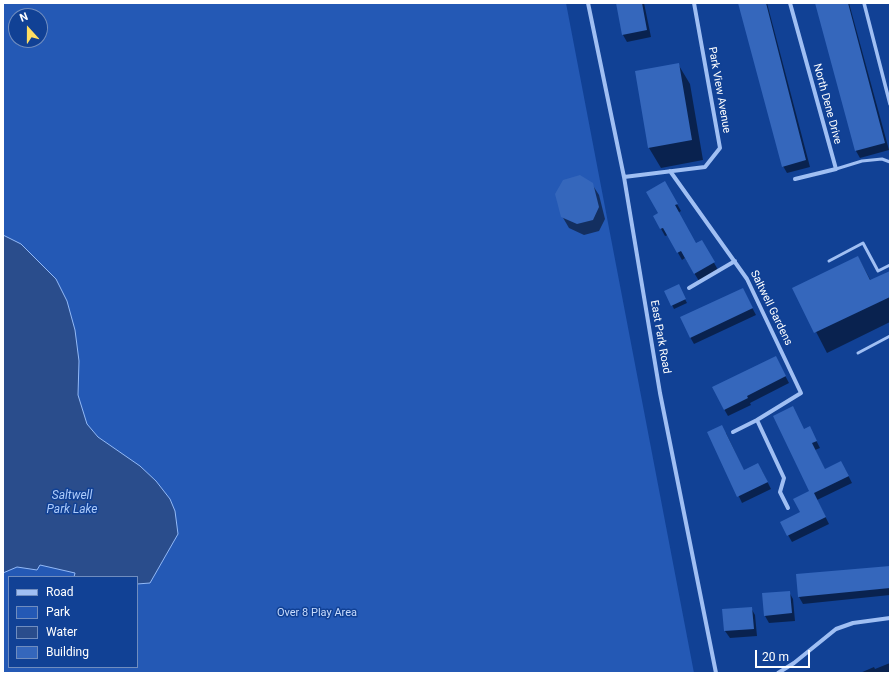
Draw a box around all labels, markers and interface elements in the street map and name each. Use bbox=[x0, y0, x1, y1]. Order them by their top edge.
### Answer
north arrow bbox=[8, 8, 48, 48]
text: N bbox=[18, 10, 30, 25]
street label: Park View Avenue bbox=[705, 46, 733, 134]
street label: North Dene Drive bbox=[810, 62, 844, 146]
street label: Saltwell Gardens bbox=[747, 268, 795, 348]
street label: East Park Road bbox=[647, 299, 673, 375]
water label: Saltwell Park Lake bbox=[47, 489, 97, 517]
legend bbox=[8, 576, 138, 668]
text: Road bbox=[46, 585, 74, 599]
text: Park bbox=[46, 605, 70, 619]
park label: Over 8 Play Area bbox=[277, 606, 357, 620]
text: Water bbox=[46, 625, 77, 639]
scale bar bbox=[757, 642, 812, 668]
text: Building bbox=[46, 645, 89, 659]
text: 20 m bbox=[762, 650, 789, 664]

